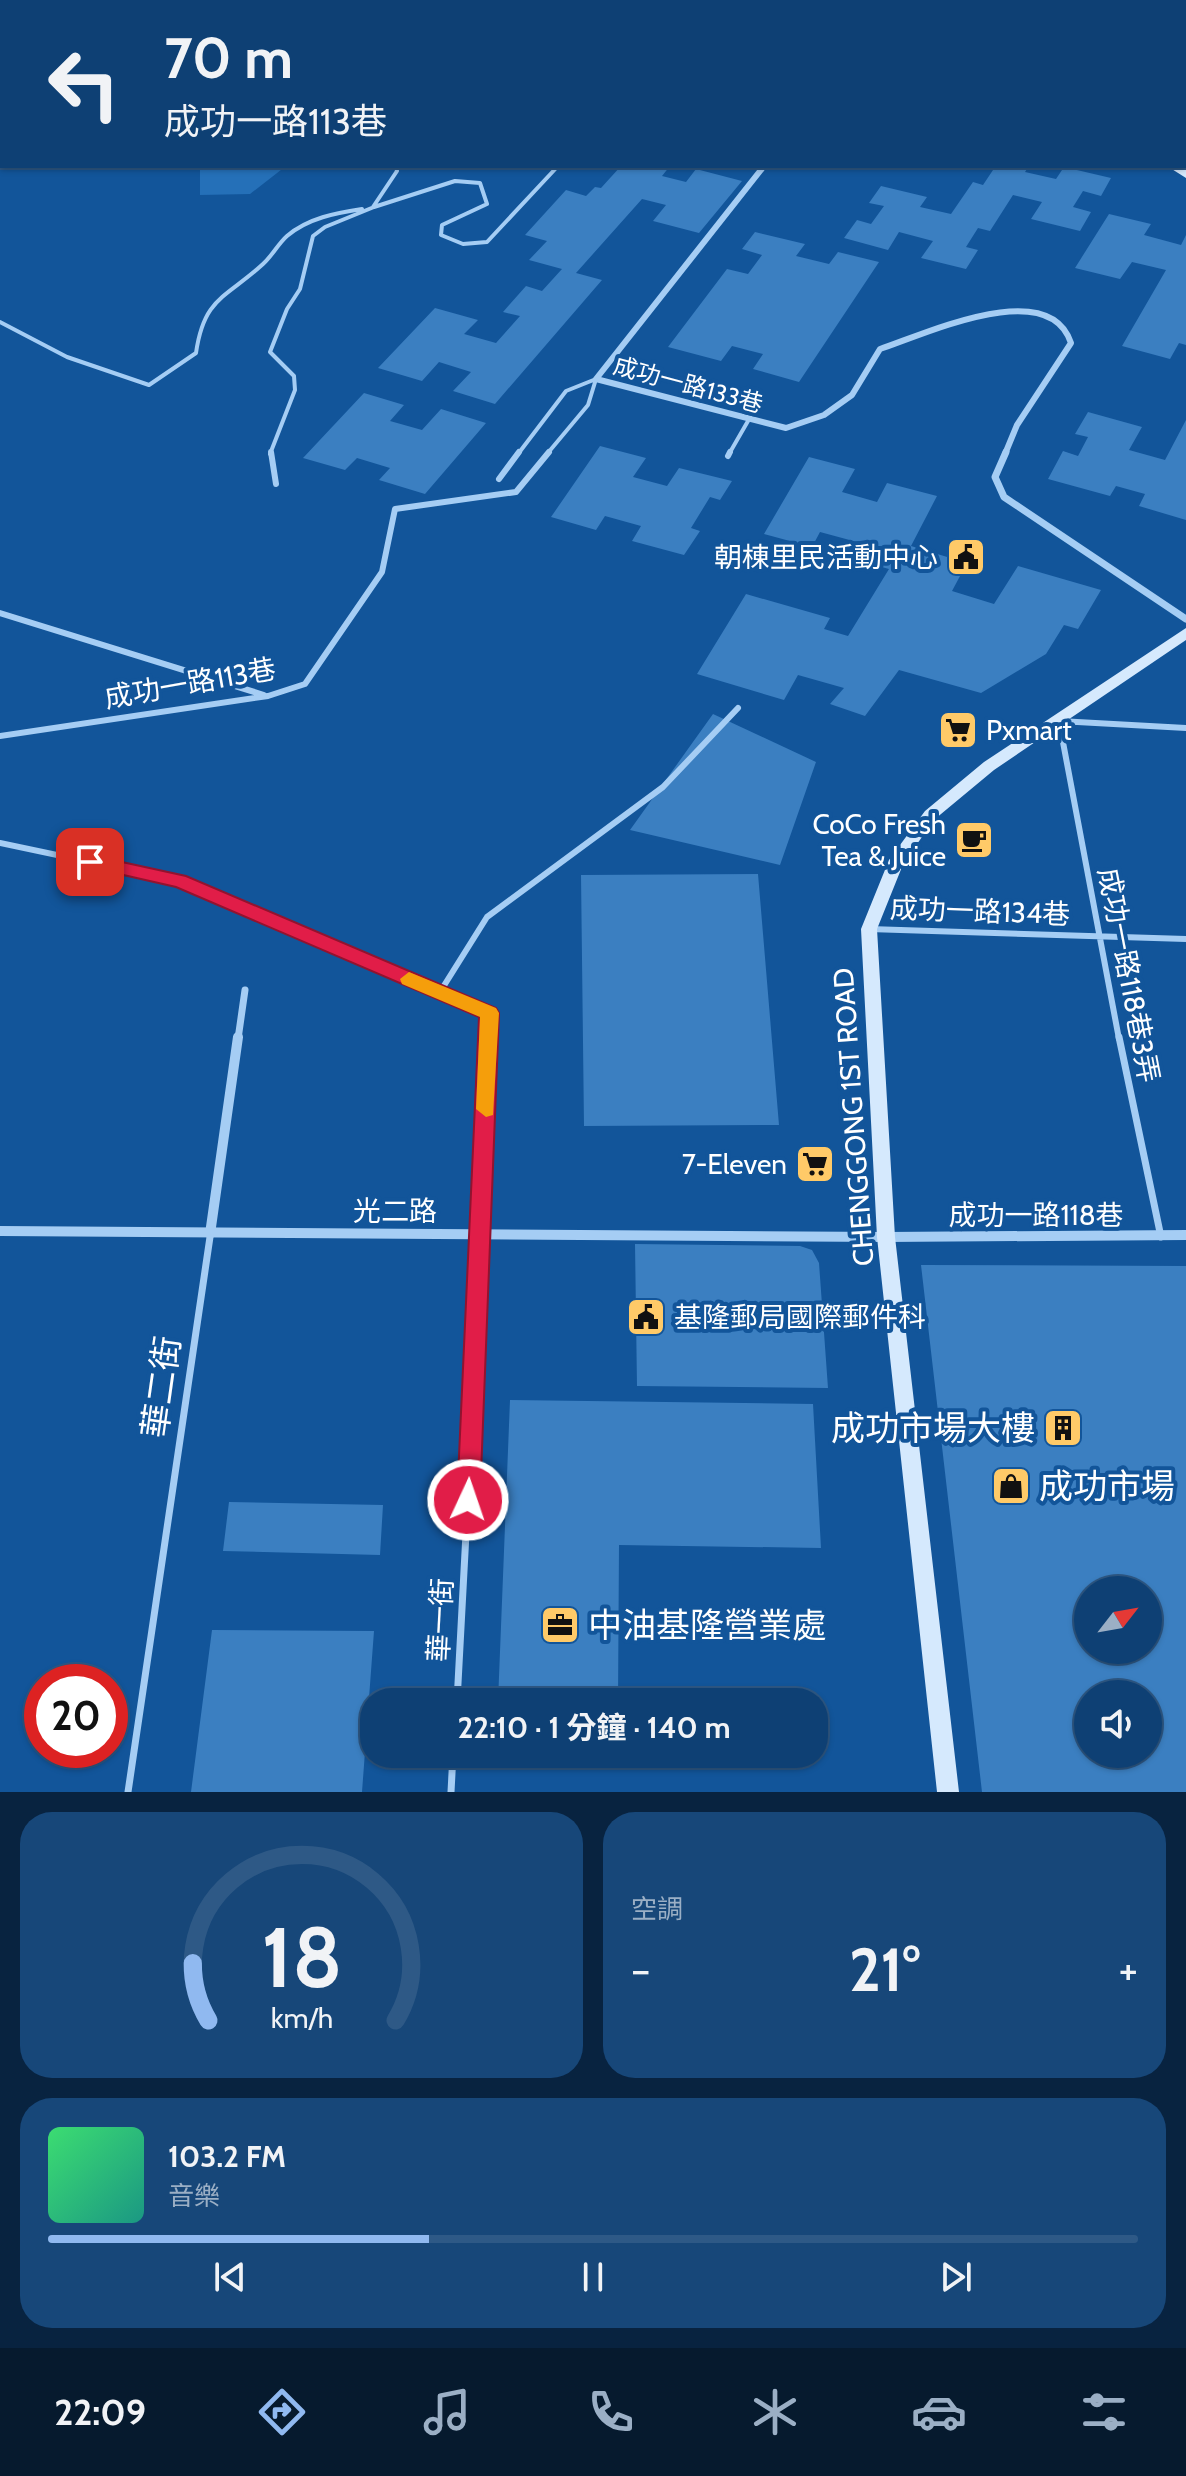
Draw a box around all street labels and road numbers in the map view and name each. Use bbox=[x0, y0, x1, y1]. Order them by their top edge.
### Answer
street label: 成功一路133巷 bbox=[610, 351, 766, 418]
street label: 成功一路113巷 bbox=[102, 651, 278, 715]
street label: 成功一路118巷3弄 bbox=[1091, 865, 1167, 1085]
street label: 成功一路134巷 bbox=[889, 891, 1071, 931]
street label: CHENGGONG 1ST ROAD bbox=[826, 967, 880, 1267]
street label: 光二路 bbox=[353, 1194, 437, 1228]
street label: 成功一路118巷 bbox=[948, 1198, 1124, 1232]
street label: 華二街 bbox=[133, 1334, 189, 1440]
street label: 華一街 bbox=[421, 1577, 459, 1663]

